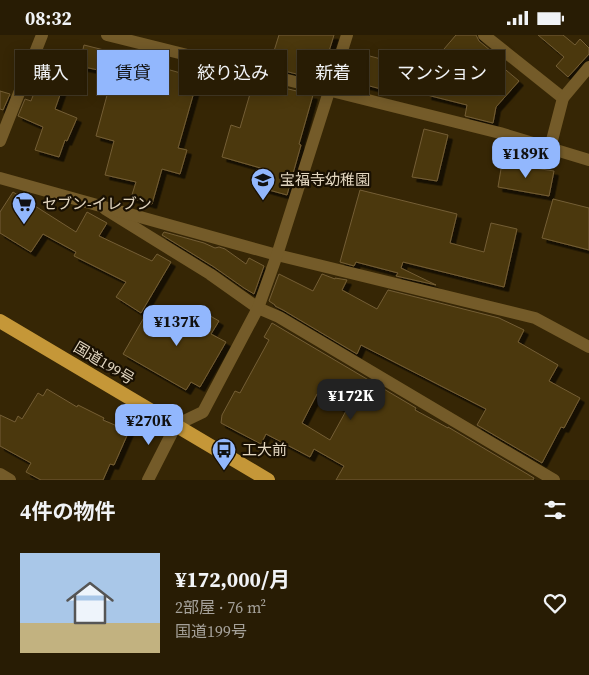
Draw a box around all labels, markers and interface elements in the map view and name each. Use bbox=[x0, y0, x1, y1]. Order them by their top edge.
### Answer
text: 08:32 bbox=[25, 5, 72, 31]
chip: 購入 bbox=[15, 50, 87, 95]
chip: 賃貸 bbox=[97, 50, 169, 95]
chip: 絞り込み bbox=[179, 50, 287, 95]
chip: 新着 bbox=[297, 50, 369, 95]
chip: マンション bbox=[379, 50, 505, 95]
pin: ¥189K bbox=[491, 137, 561, 179]
text: ¥189K bbox=[503, 142, 549, 164]
school or university icon: 宝福寺幼稚園 bbox=[250, 167, 276, 201]
place label: 宝福寺幼稚園 bbox=[280, 169, 370, 190]
supermarket icon: セブン-イレブン bbox=[11, 191, 37, 225]
place label: セブン-イレブン bbox=[42, 193, 152, 214]
pin: ¥137K bbox=[142, 305, 212, 347]
text: ¥137K bbox=[154, 310, 200, 332]
street label: 国道199号 bbox=[70, 336, 139, 389]
pin: ¥172K bbox=[316, 379, 386, 421]
text: ¥172K bbox=[328, 384, 374, 406]
pin: ¥270K bbox=[114, 403, 184, 446]
text: ¥270K bbox=[126, 409, 172, 431]
bus stop icon: 工大前 bbox=[211, 437, 237, 471]
place label: 工大前 bbox=[242, 439, 287, 460]
icon: filters bbox=[541, 496, 569, 524]
text: 4件の物件 bbox=[20, 497, 115, 526]
text: ¥172,000/月 bbox=[175, 565, 290, 594]
icon: home bbox=[60, 573, 120, 633]
icon: heart bbox=[541, 589, 569, 617]
text: 2部屋 · 76 m² bbox=[175, 596, 266, 618]
text: 国道199号 bbox=[175, 620, 247, 642]

